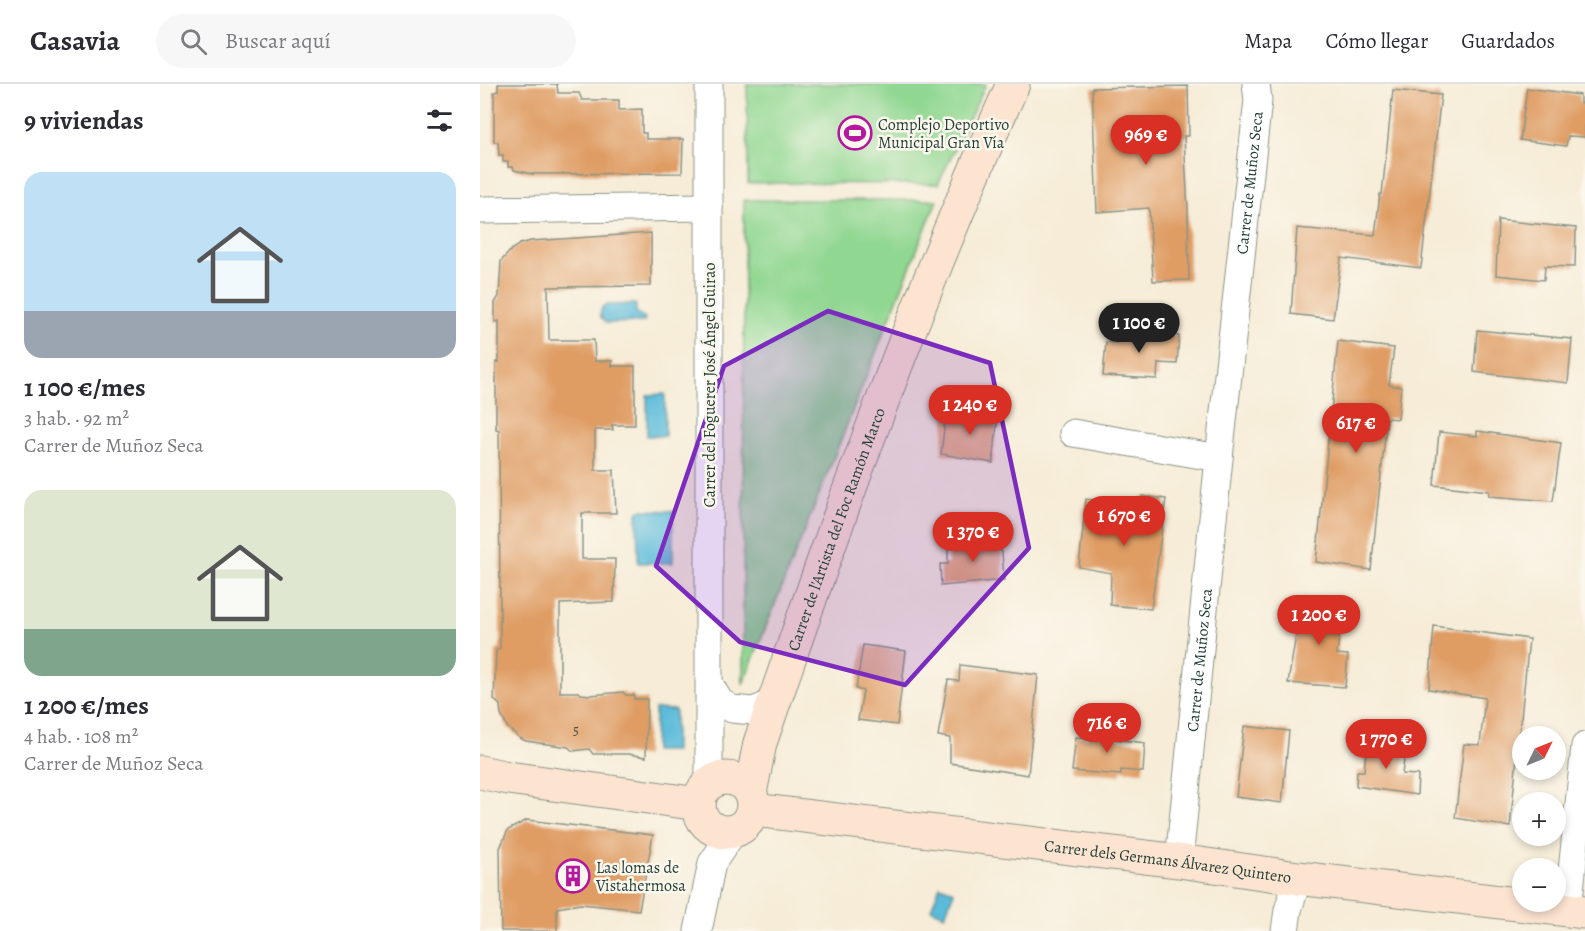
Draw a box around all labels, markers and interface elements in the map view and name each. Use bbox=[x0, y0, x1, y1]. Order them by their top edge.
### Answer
search box bbox=[156, 14, 576, 68]
text: Casavia bbox=[30, 22, 120, 60]
icon: search bbox=[177, 25, 210, 58]
text: Buscar aquí bbox=[225, 26, 331, 56]
text: Mapa bbox=[1244, 27, 1292, 55]
text: Cómo llegar bbox=[1325, 27, 1428, 55]
text: Guardados bbox=[1461, 27, 1555, 55]
text: 9 viviendas bbox=[24, 103, 144, 138]
icon: filters bbox=[423, 104, 456, 137]
street label: Carrer de Muñoz Seca bbox=[1231, 109, 1269, 255]
place label: Complejo Deportivo Municipal Gran Vía bbox=[878, 114, 1009, 154]
sports icon: Complejo Deportivo Municipal Gran Vía bbox=[837, 115, 873, 151]
pin: 969 € bbox=[1104, 115, 1188, 166]
text: 969 € bbox=[1125, 121, 1167, 148]
icon: home bbox=[186, 211, 294, 319]
street label: Carrer del Foguerer José Ángel Guirao bbox=[699, 263, 721, 507]
pin: 1 100 € bbox=[1084, 303, 1194, 354]
text: 1 100 € bbox=[1113, 309, 1165, 336]
text: 1 100 €/mes bbox=[24, 370, 146, 405]
pin: 1 240 € bbox=[915, 385, 1025, 436]
text: 1 240 € bbox=[943, 391, 997, 418]
pin: 617 € bbox=[1314, 403, 1398, 454]
text: 3 hab. · 92 m² bbox=[24, 405, 129, 432]
street label: Carrer de l'Artista del Foc Ramón Marco bbox=[783, 405, 891, 654]
text: 617 € bbox=[1336, 409, 1376, 436]
text: Carrer de Muñoz Seca bbox=[24, 432, 204, 459]
pin: 1 670 € bbox=[1069, 496, 1179, 547]
text: 1 670 € bbox=[1097, 502, 1151, 529]
pin: 1 370 € bbox=[918, 512, 1028, 563]
text: 1 370 € bbox=[947, 518, 999, 545]
icon: home bbox=[186, 529, 294, 637]
street label: Carrer de Muñoz Seca bbox=[1182, 587, 1218, 733]
pin: 1 200 € bbox=[1264, 595, 1374, 646]
text: 1 200 € bbox=[1291, 601, 1347, 628]
text: 1 200 €/mes bbox=[24, 688, 149, 723]
pin: 716 € bbox=[1065, 703, 1149, 754]
text: 716 € bbox=[1087, 709, 1127, 736]
pin: 1 770 € bbox=[1331, 719, 1441, 770]
house number: 5 bbox=[573, 721, 579, 740]
text: 4 hab. · 108 m² bbox=[24, 723, 138, 750]
text: 1 770 € bbox=[1360, 725, 1412, 752]
north arrow bbox=[1512, 726, 1566, 780]
map controls bbox=[1512, 726, 1566, 912]
text: Carrer de Muñoz Seca bbox=[24, 750, 204, 777]
button: + bbox=[1512, 792, 1566, 846]
street label: Carrer dels Germans Álvarez Quintero bbox=[1043, 835, 1293, 889]
place label: Las lomas de Vistahermosa bbox=[595, 857, 686, 897]
building icon: Las lomas de Vistahermosa bbox=[555, 858, 591, 894]
button: − bbox=[1512, 858, 1566, 912]

